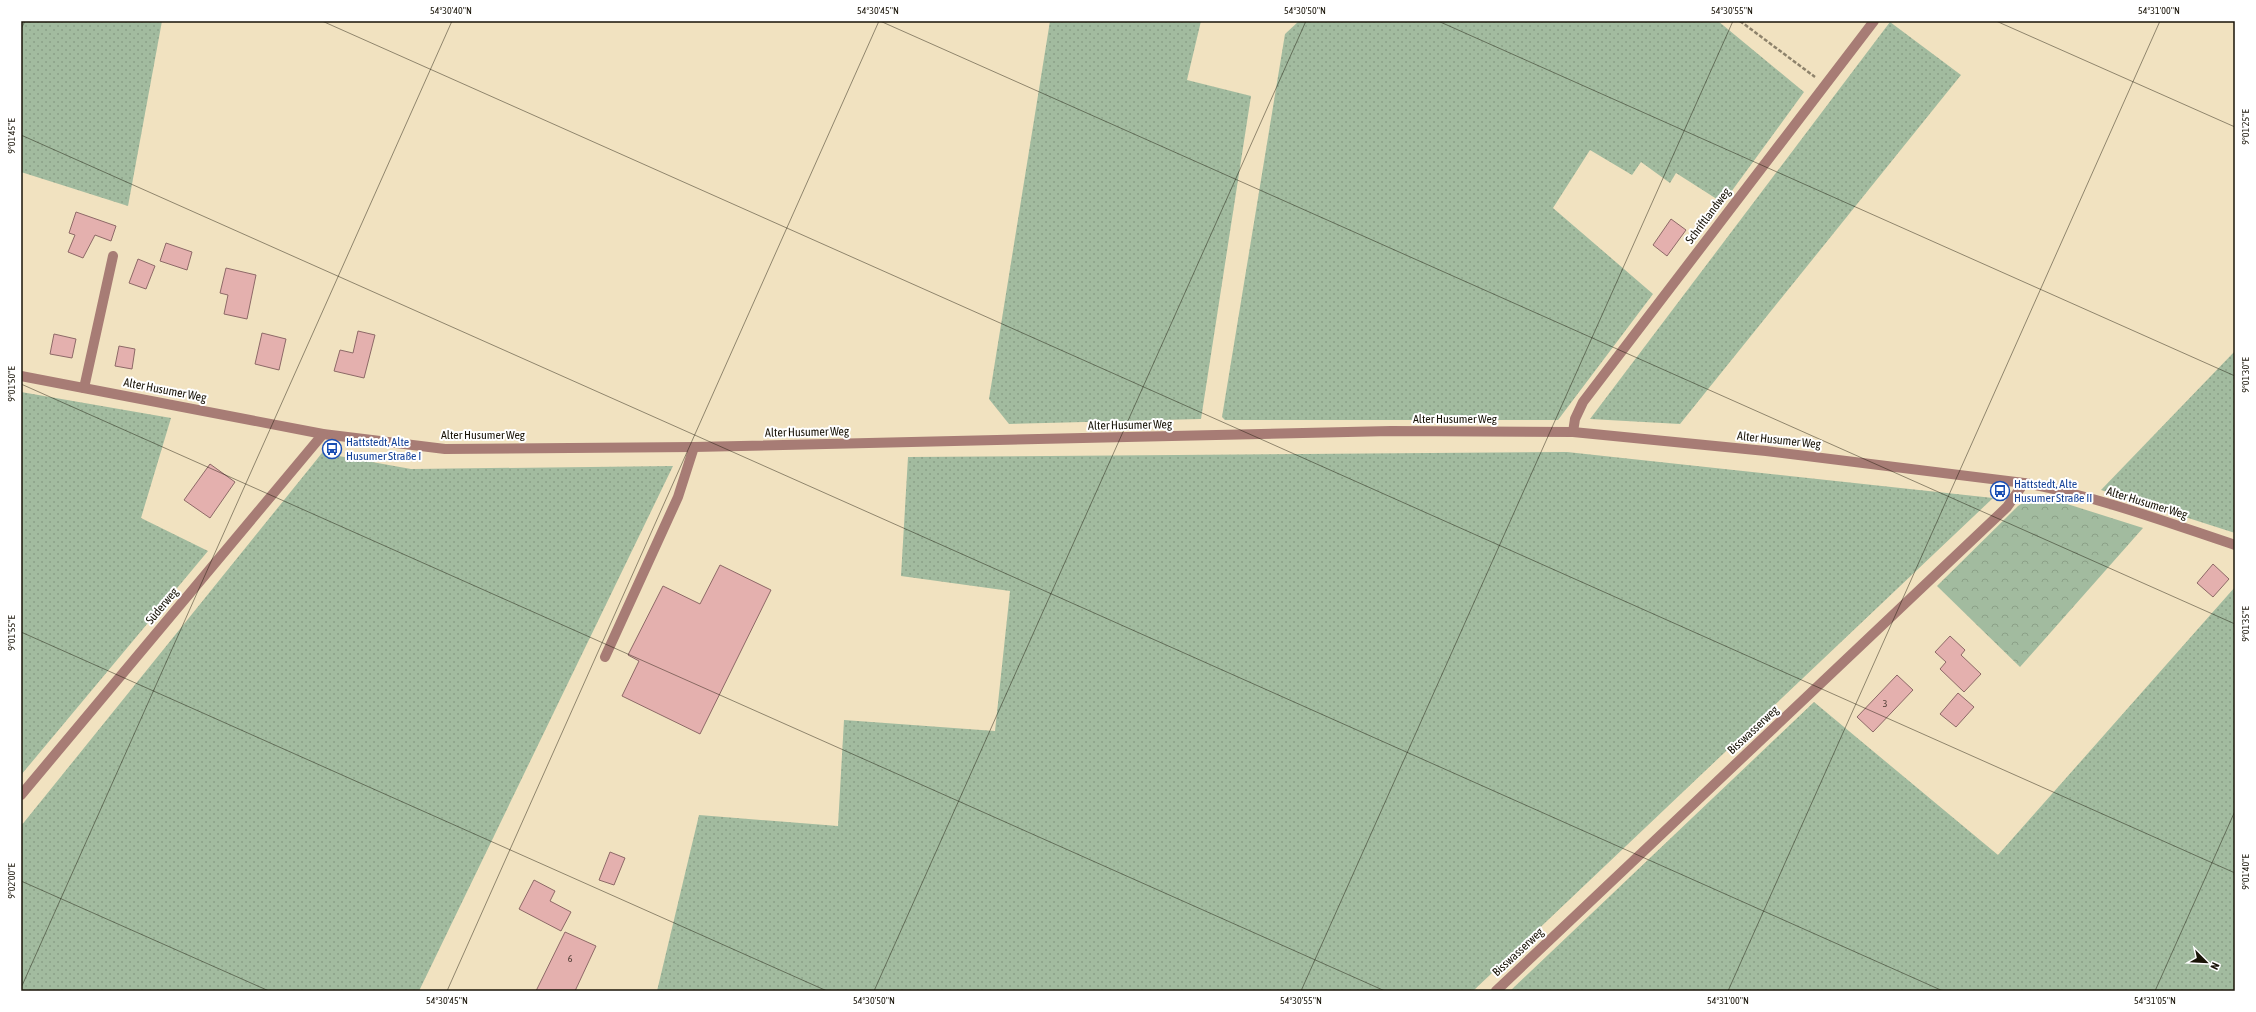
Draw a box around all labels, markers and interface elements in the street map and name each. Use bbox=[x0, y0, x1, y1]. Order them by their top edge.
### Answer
text: 54°30'40"N bbox=[430, 5, 472, 16]
text: 54°30'45"N bbox=[857, 5, 899, 16]
text: 54°30'50"N bbox=[1284, 5, 1326, 16]
text: 54°30'55"N bbox=[1711, 5, 1753, 16]
text: 54°31'00"N bbox=[2138, 5, 2180, 16]
text: 9°01'25"E bbox=[2240, 109, 2251, 145]
text: 9°01'45"E bbox=[6, 118, 17, 154]
street label: Schriftlandweg bbox=[1682, 185, 1734, 247]
text: 9°01'30"E bbox=[2240, 357, 2251, 393]
text: 9°01'50"E bbox=[6, 366, 17, 402]
street label: Alter Husumer Weg bbox=[122, 375, 208, 405]
street label: Alter Husumer Weg bbox=[1413, 412, 1498, 426]
street label: Alter Husumer Weg bbox=[1088, 417, 1173, 433]
street label: Alter Husumer Weg bbox=[765, 424, 850, 440]
street label: Alter Husumer Weg bbox=[441, 428, 526, 442]
street label: Alter Husumer Weg bbox=[1736, 429, 1822, 451]
place label: Hattstedt, Alte Husumer Straße I bbox=[346, 435, 421, 463]
bus stop icon: Hattstedt, Alte Husumer Straße I bbox=[321, 438, 343, 460]
place label: Hattstedt, Alte Husumer Straße II bbox=[2014, 477, 2092, 505]
bus stop icon: Hattstedt, Alte Husumer Straße II bbox=[1989, 480, 2011, 502]
street label: Alter Husumer Weg bbox=[2105, 484, 2190, 522]
street label: Süderweg bbox=[143, 584, 182, 627]
text: 9°01'35"E bbox=[2240, 606, 2251, 642]
text: 9°01'55"E bbox=[6, 615, 17, 651]
house number: 3 bbox=[1883, 698, 1888, 709]
street label: Bisswasserweg bbox=[1725, 702, 1782, 757]
text: 9°01'40"E bbox=[2240, 854, 2251, 890]
text: 9°02'00"E bbox=[6, 863, 17, 899]
street label: Bisswasserweg bbox=[1490, 924, 1547, 979]
north arrow bbox=[2186, 942, 2226, 982]
house number: 6 bbox=[568, 953, 573, 964]
text: N bbox=[2208, 961, 2222, 971]
text: 54°30'45"N bbox=[426, 995, 468, 1006]
text: 54°30'50"N bbox=[853, 995, 895, 1006]
text: 54°30'55"N bbox=[1280, 995, 1322, 1006]
text: 54°31'00"N bbox=[1707, 995, 1749, 1006]
text: 54°31'05"N bbox=[2134, 995, 2176, 1006]

